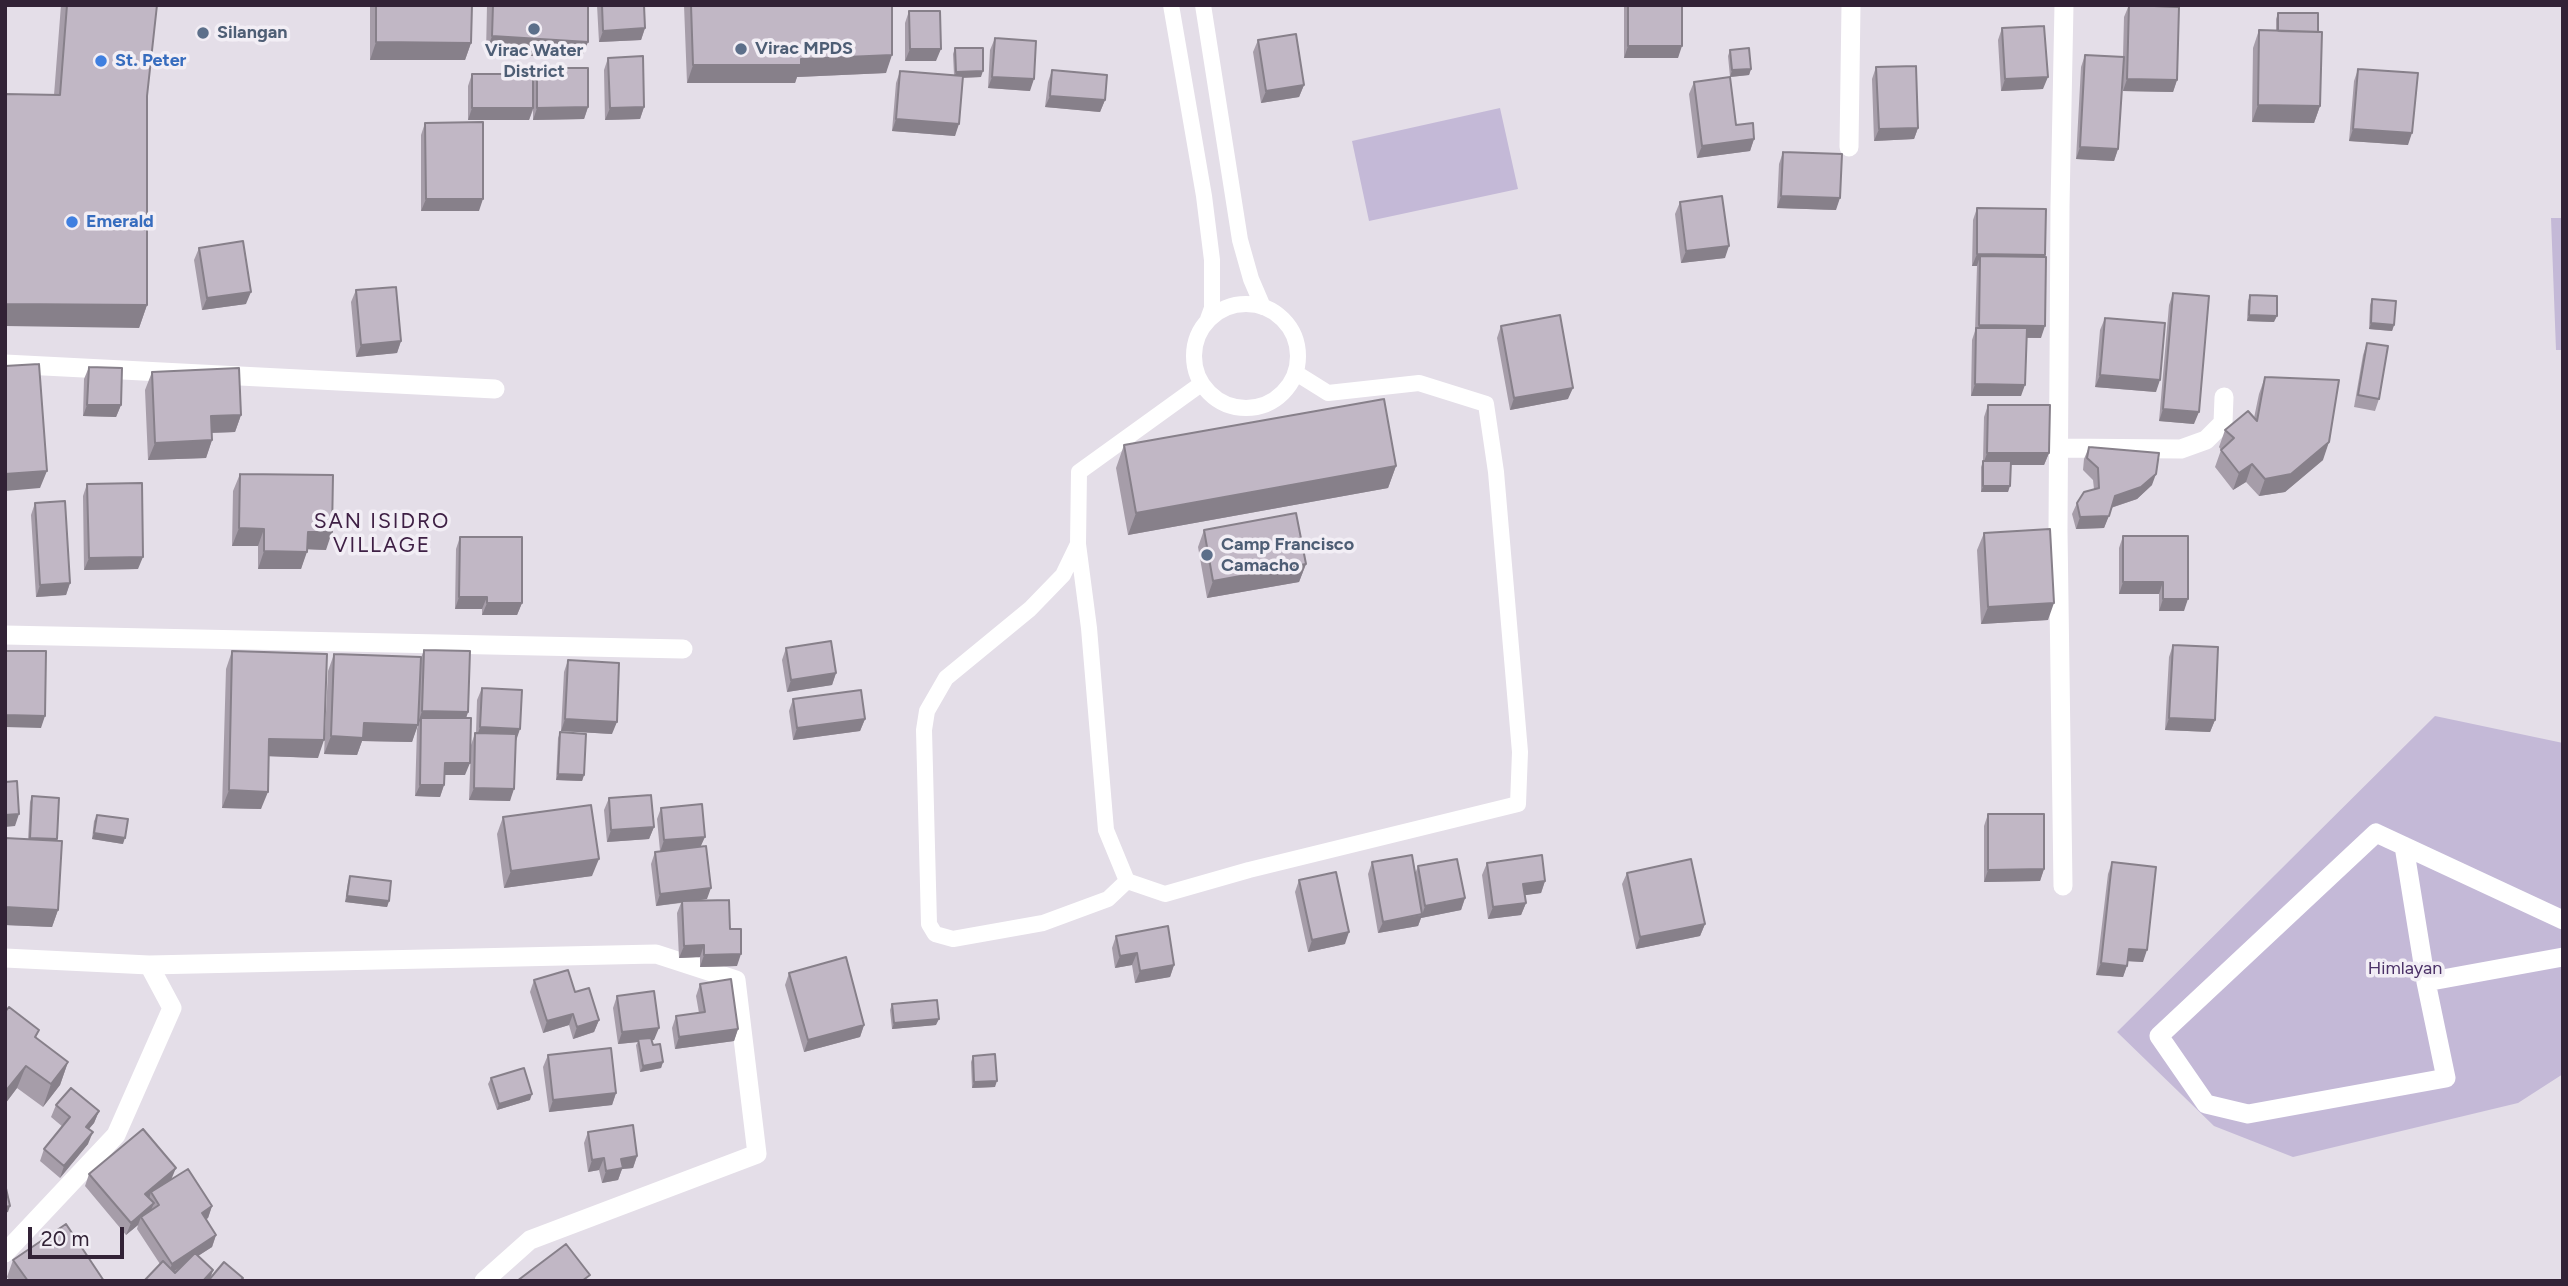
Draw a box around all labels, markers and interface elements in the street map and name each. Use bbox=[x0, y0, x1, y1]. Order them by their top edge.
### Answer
marker: Virac Water District bbox=[526, 21, 542, 37]
place label: Silangan bbox=[217, 22, 288, 44]
marker: Silangan bbox=[195, 25, 211, 41]
place label: Virac MPDS bbox=[755, 38, 853, 60]
place label: Virac Water District bbox=[485, 40, 583, 82]
marker: Virac MPDS bbox=[733, 41, 749, 57]
place label: St. Peter bbox=[115, 50, 186, 72]
marker: St. Peter bbox=[93, 53, 109, 69]
place label: Emerald bbox=[86, 211, 154, 233]
marker: Emerald bbox=[64, 214, 80, 230]
district label: SAN ISIDRO VILLAGE bbox=[315, 509, 449, 559]
place label: Camp Francisco Camacho bbox=[1221, 534, 1354, 576]
marker: Camp Francisco Camacho bbox=[1199, 547, 1215, 563]
park label: Himlayan bbox=[2368, 958, 2442, 980]
scale bar bbox=[32, 1212, 128, 1256]
text: 20 m bbox=[41, 1226, 89, 1251]

